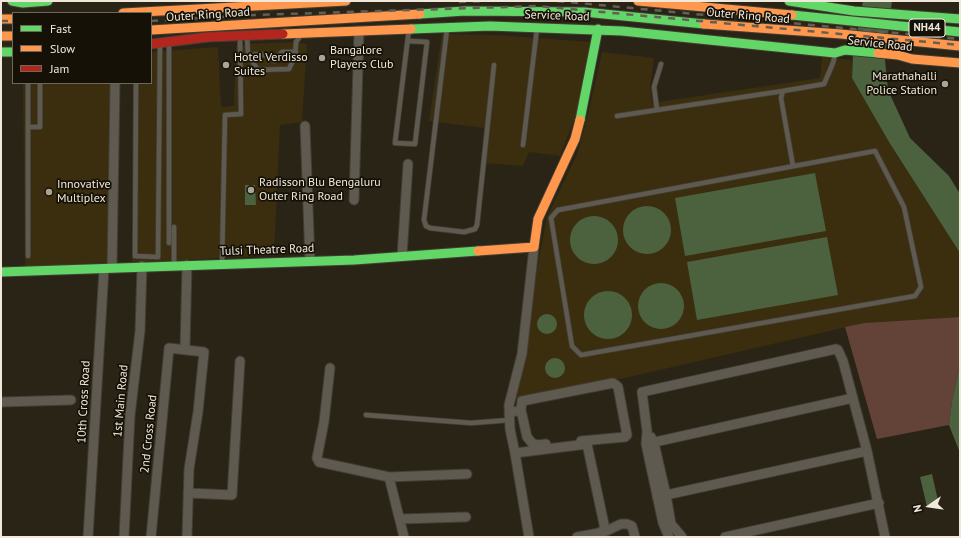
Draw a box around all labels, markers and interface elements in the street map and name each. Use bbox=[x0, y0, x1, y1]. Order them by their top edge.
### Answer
street label: Outer Ring Road bbox=[166, 5, 250, 25]
street label: Outer Ring Road bbox=[706, 5, 790, 27]
street label: Service Road bbox=[524, 8, 590, 24]
legend bbox=[12, 12, 152, 84]
road number: NH44 bbox=[909, 19, 945, 37]
text: Fast bbox=[50, 21, 71, 36]
street label: Service Road bbox=[847, 33, 913, 55]
text: Slow bbox=[50, 41, 75, 56]
place label: Bangalore Players Club bbox=[330, 44, 393, 72]
place label: Hotel Verdisso Suites bbox=[234, 51, 308, 79]
marker: Bangalore Players Club bbox=[317, 53, 327, 63]
marker: Hotel Verdisso Suites bbox=[221, 60, 231, 70]
text: Jam bbox=[50, 61, 69, 76]
place label: Marathahalli Police Station bbox=[866, 70, 937, 98]
marker: Marathahalli Police Station bbox=[940, 79, 950, 89]
place label: Radisson Blu Bengaluru Outer Ring Road bbox=[259, 176, 381, 204]
place label: Innovative Multiplex bbox=[57, 178, 111, 206]
marker: Radisson Blu Bengaluru Outer Ring Road bbox=[246, 185, 256, 195]
marker: Innovative Multiplex bbox=[44, 187, 54, 197]
street label: Tulsi Theatre Road bbox=[219, 241, 315, 259]
street label: 10th Cross Road bbox=[75, 360, 93, 444]
street label: 1st Main Road bbox=[111, 364, 131, 438]
street label: 2nd Cross Road bbox=[138, 394, 160, 474]
north arrow bbox=[909, 486, 949, 526]
text: N bbox=[910, 504, 925, 514]

